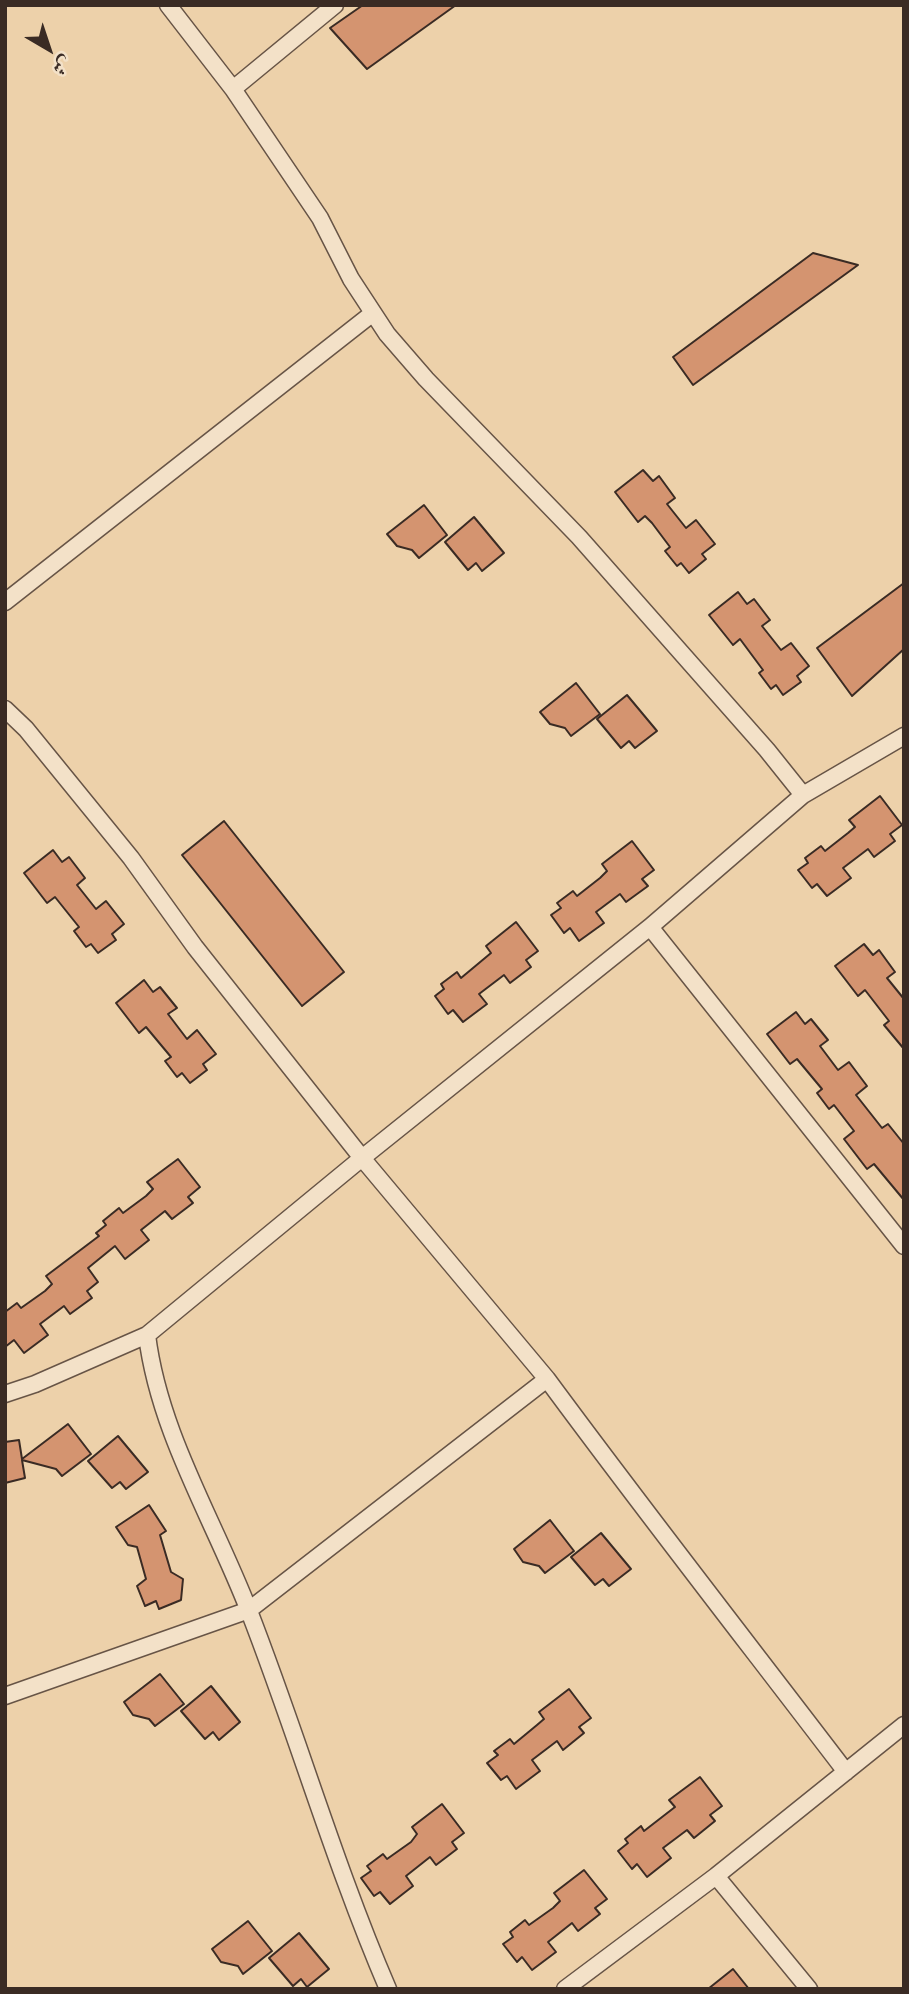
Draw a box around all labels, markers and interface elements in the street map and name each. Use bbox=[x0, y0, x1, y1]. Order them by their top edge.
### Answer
north arrow bbox=[14, 14, 84, 84]
text: ش bbox=[48, 51, 76, 80]

